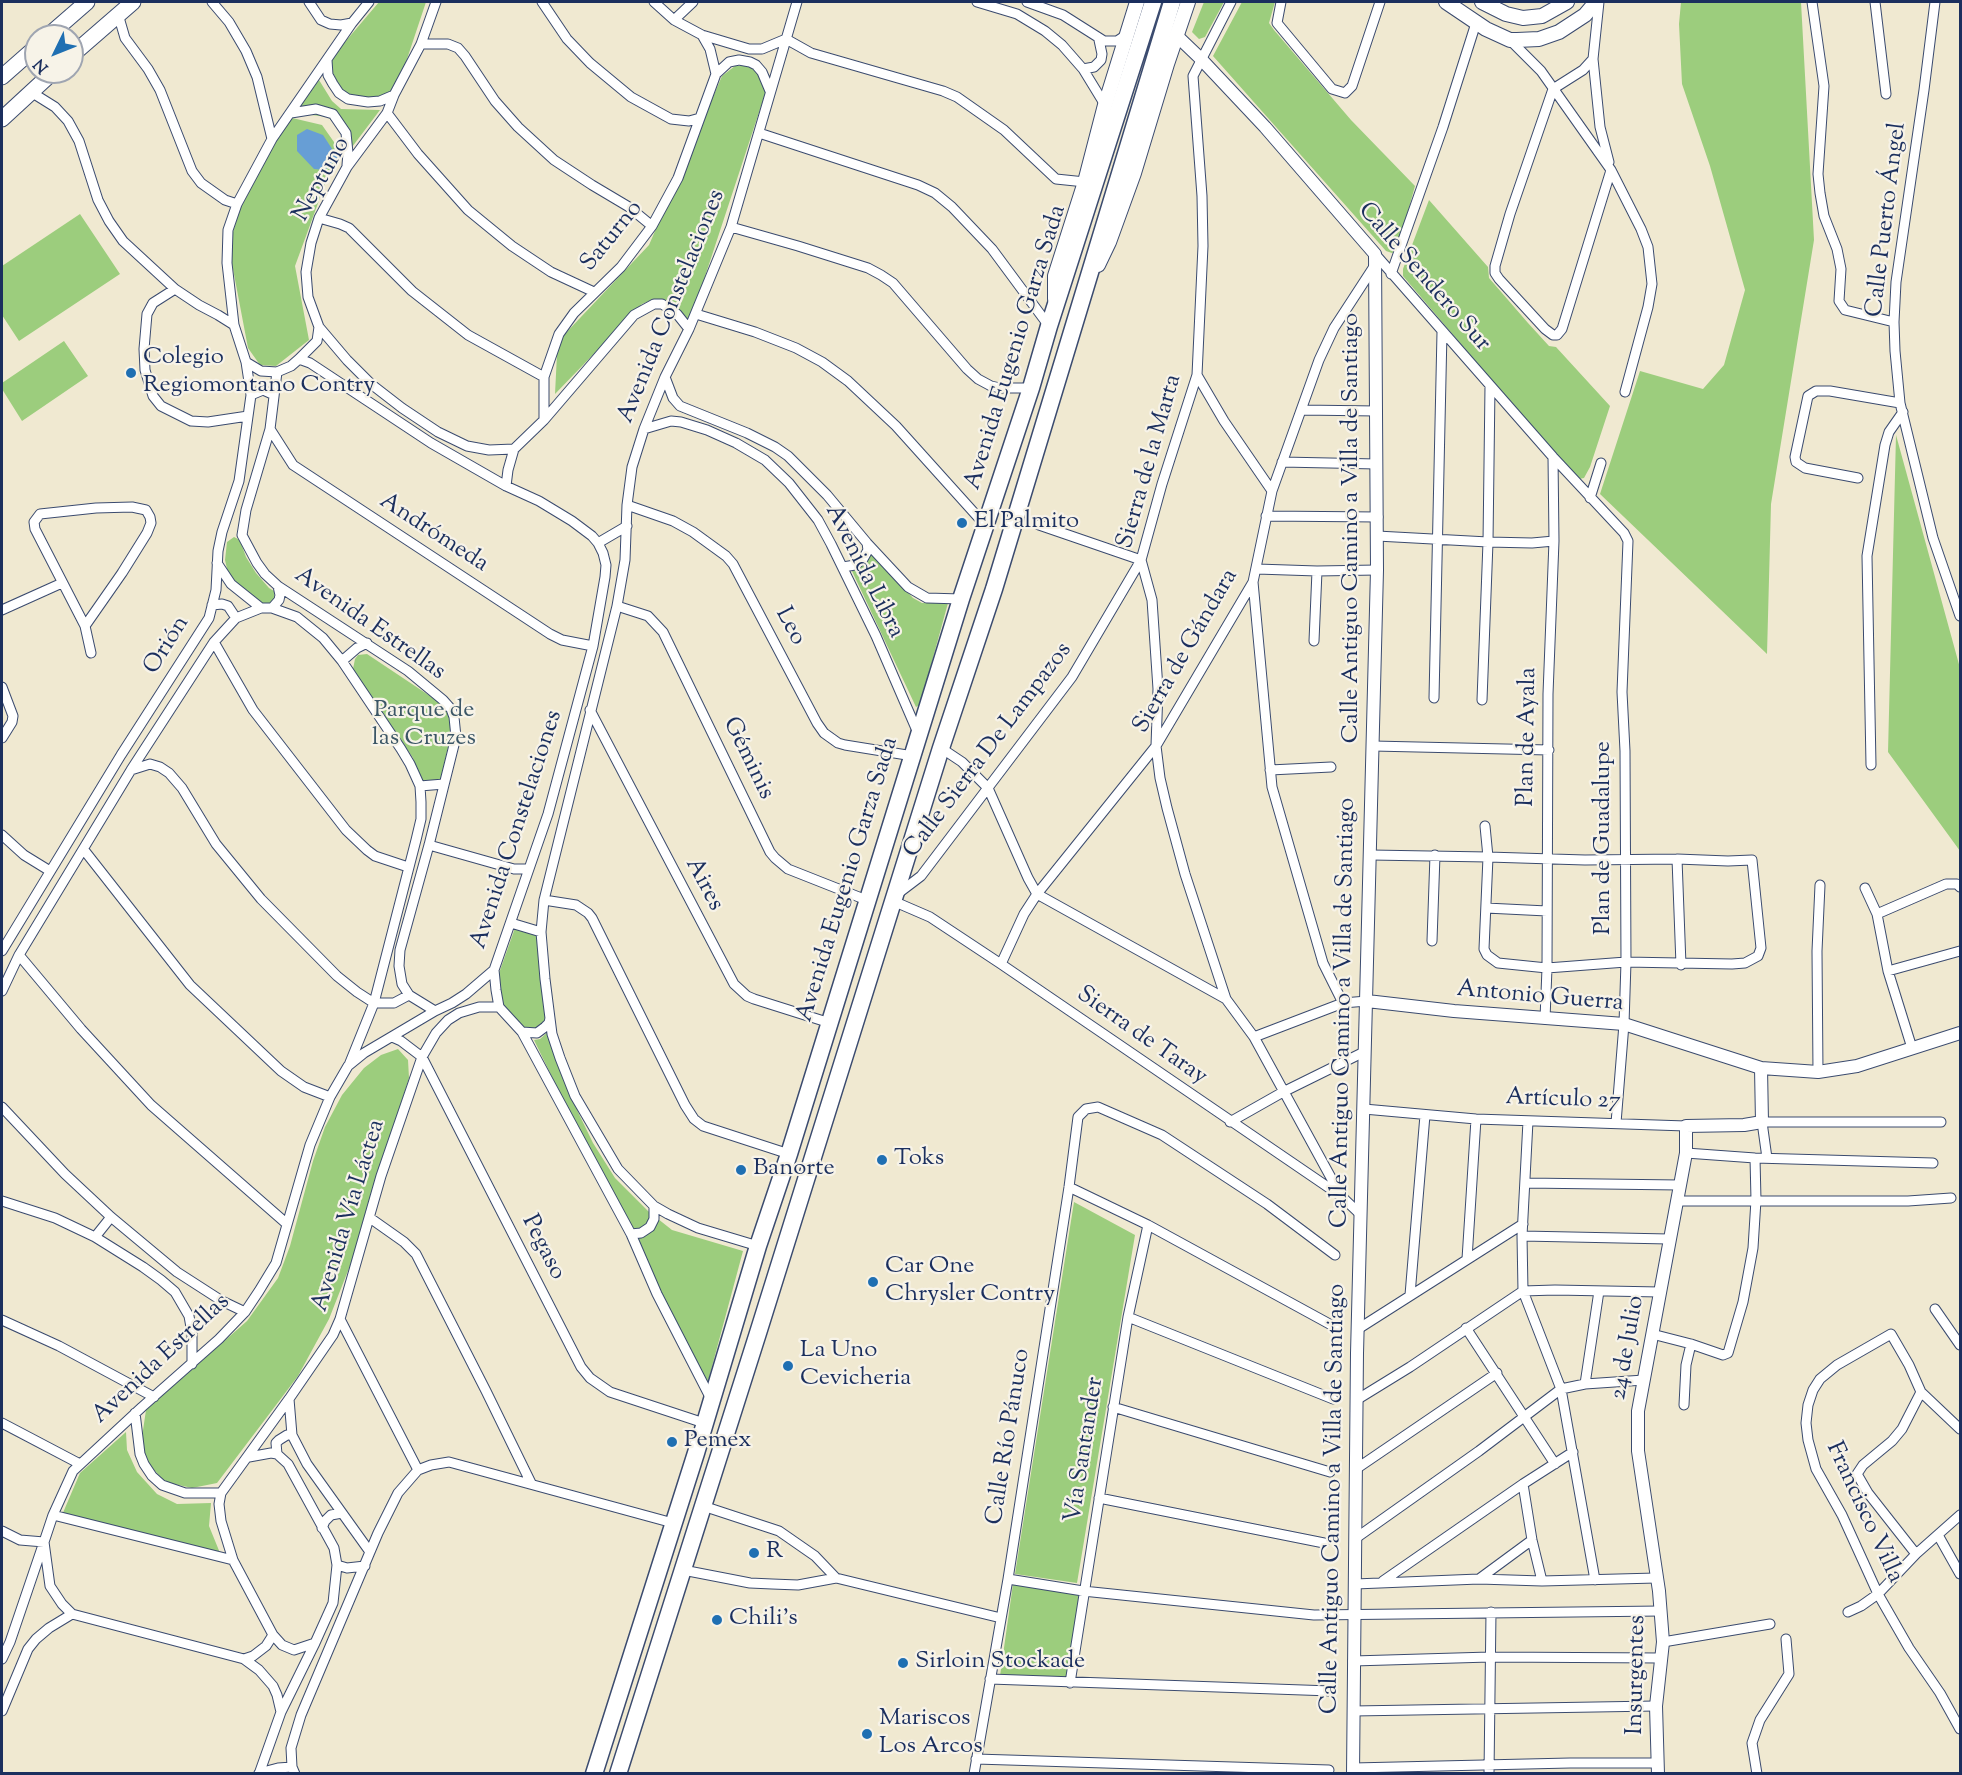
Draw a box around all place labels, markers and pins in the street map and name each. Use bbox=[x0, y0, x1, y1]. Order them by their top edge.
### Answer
place label: Colegio Regiomontano Contry bbox=[143, 345, 375, 401]
marker: Colegio Regiomontano Contry bbox=[124, 366, 138, 380]
place label: El Palmito bbox=[974, 509, 1079, 537]
marker: El Palmito bbox=[955, 516, 969, 530]
place label: Toks bbox=[894, 1146, 944, 1174]
marker: Toks bbox=[875, 1153, 889, 1167]
place label: Banorte bbox=[753, 1156, 835, 1184]
marker: Banorte bbox=[734, 1163, 748, 1177]
place label: Car One Chrysler Contry bbox=[885, 1254, 1055, 1310]
marker: Car One Chrysler Contry bbox=[866, 1275, 880, 1289]
place label: La Uno Cevicheria bbox=[800, 1338, 911, 1394]
marker: La Uno Cevicheria bbox=[781, 1359, 795, 1373]
place label: Pemex bbox=[684, 1428, 751, 1456]
marker: Pemex bbox=[665, 1435, 679, 1449]
place label: R bbox=[766, 1539, 783, 1567]
marker: R bbox=[747, 1546, 761, 1560]
place label: Chili's bbox=[729, 1606, 798, 1634]
marker: Chili's bbox=[710, 1613, 724, 1627]
place label: Sirloin Stockade bbox=[915, 1649, 1085, 1677]
marker: Sirloin Stockade bbox=[896, 1656, 910, 1670]
place label: Mariscos Los Arcos bbox=[879, 1706, 983, 1762]
marker: Mariscos Los Arcos bbox=[860, 1727, 874, 1741]

